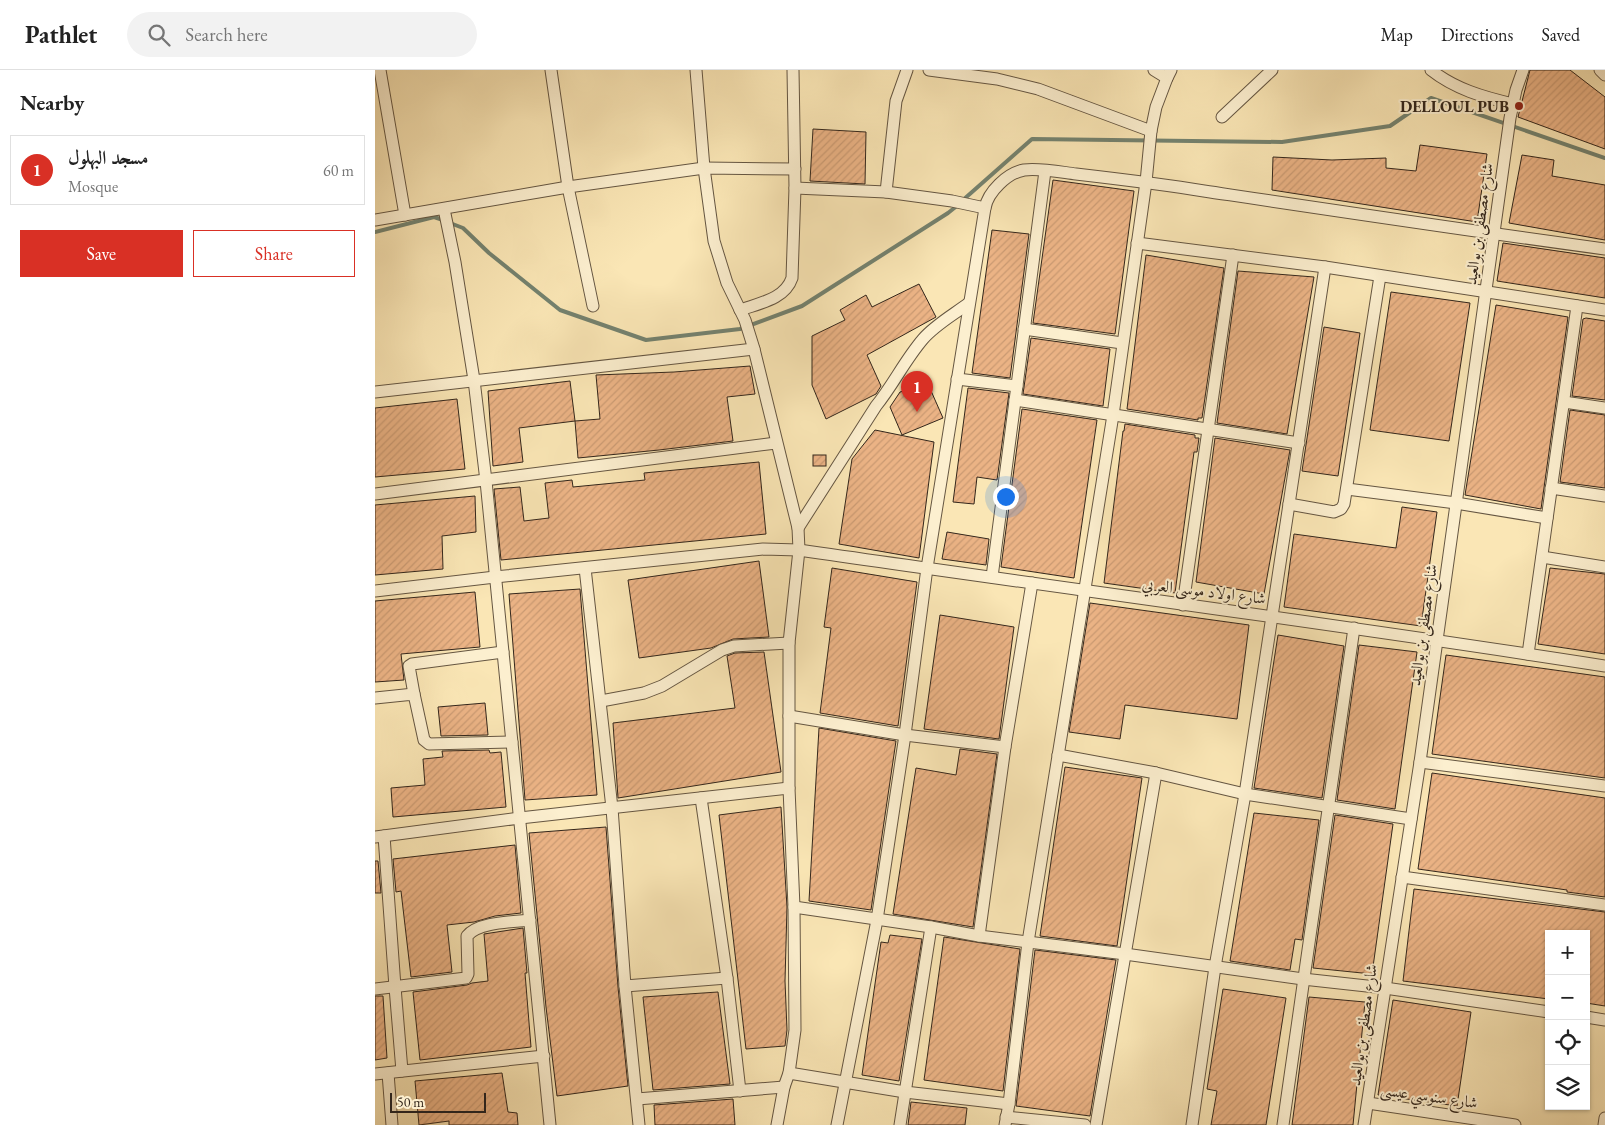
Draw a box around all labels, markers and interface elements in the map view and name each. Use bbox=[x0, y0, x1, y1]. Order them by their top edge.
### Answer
search box bbox=[127, 12, 477, 57]
text: Pathlet bbox=[25, 19, 97, 50]
icon: search bbox=[145, 21, 173, 49]
text: Search here bbox=[185, 22, 268, 47]
text: Map bbox=[1381, 23, 1413, 46]
text: Directions bbox=[1441, 23, 1513, 46]
text: Saved bbox=[1541, 23, 1580, 46]
text: Nearby bbox=[20, 89, 84, 116]
place label: DELLOUL PUB bbox=[1400, 96, 1509, 117]
marker: DELLOUL PUB bbox=[1513, 100, 1525, 112]
text: مسجد البهلول bbox=[68, 145, 148, 170]
text: 1 bbox=[33, 160, 41, 181]
text: 60 m bbox=[323, 160, 354, 181]
street label: شارع مصطفى بن بوالعيد bbox=[1460, 162, 1501, 287]
text: Mosque bbox=[68, 176, 118, 197]
button: Save bbox=[20, 230, 183, 277]
button: Share bbox=[193, 230, 355, 277]
pin: 1 bbox=[901, 371, 933, 412]
your location bbox=[993, 484, 1019, 510]
street label: شارع مصطفى بن بوالعيد bbox=[1404, 563, 1445, 688]
street label: شارع اولاد موسى العربي bbox=[1141, 573, 1267, 612]
map controls bbox=[1545, 930, 1590, 1110]
button: + bbox=[1545, 930, 1590, 975]
street label: شارع مصطفى بن بوالعيد bbox=[1344, 963, 1385, 1088]
button: − bbox=[1545, 975, 1590, 1020]
button: locate bbox=[1545, 1020, 1590, 1065]
button: layers bbox=[1545, 1065, 1590, 1110]
street label: شارع سنوسي عيسى bbox=[1378, 1079, 1479, 1118]
scale bar bbox=[390, 1090, 486, 1113]
text: 50 m bbox=[397, 1093, 424, 1111]

